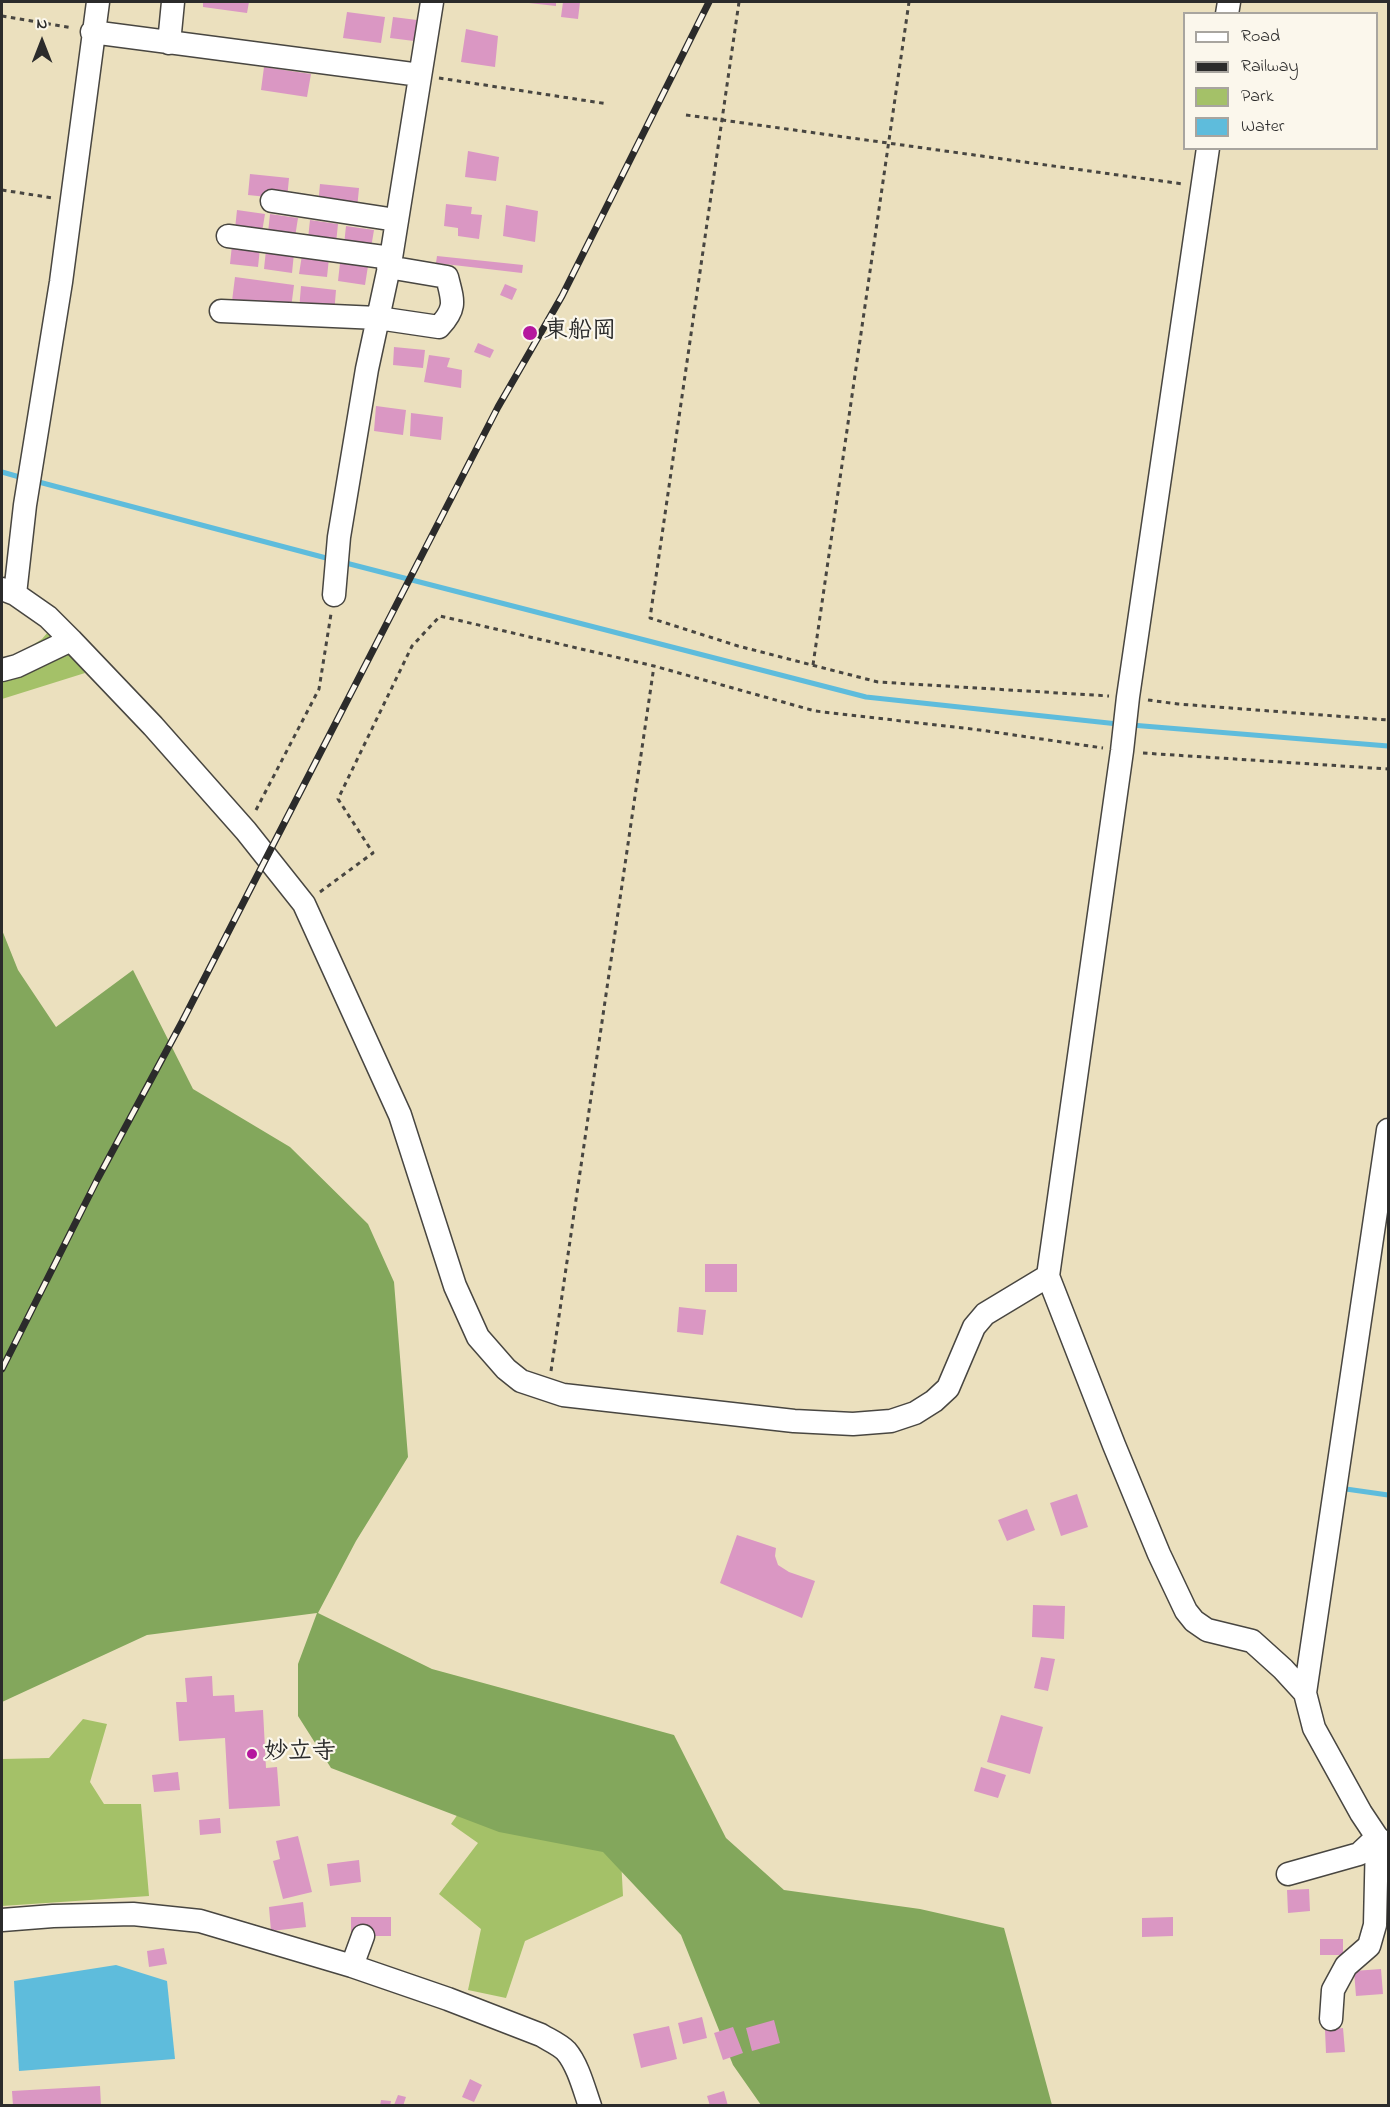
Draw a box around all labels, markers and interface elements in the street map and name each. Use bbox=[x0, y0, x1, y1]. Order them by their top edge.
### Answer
north arrow bbox=[12, 12, 72, 72]
text: N bbox=[37, 12, 47, 36]
legend bbox=[1183, 12, 1378, 150]
text: Road bbox=[1241, 24, 1280, 50]
text: Railway bbox=[1241, 54, 1298, 80]
text: Park bbox=[1241, 84, 1274, 110]
text: Water bbox=[1241, 114, 1284, 140]
place label: 東船岡 bbox=[544, 319, 616, 347]
marker: 東船岡 bbox=[521, 324, 539, 342]
place label: 妙立寺 bbox=[264, 1740, 336, 1768]
marker: 妙立寺 bbox=[245, 1747, 259, 1761]

